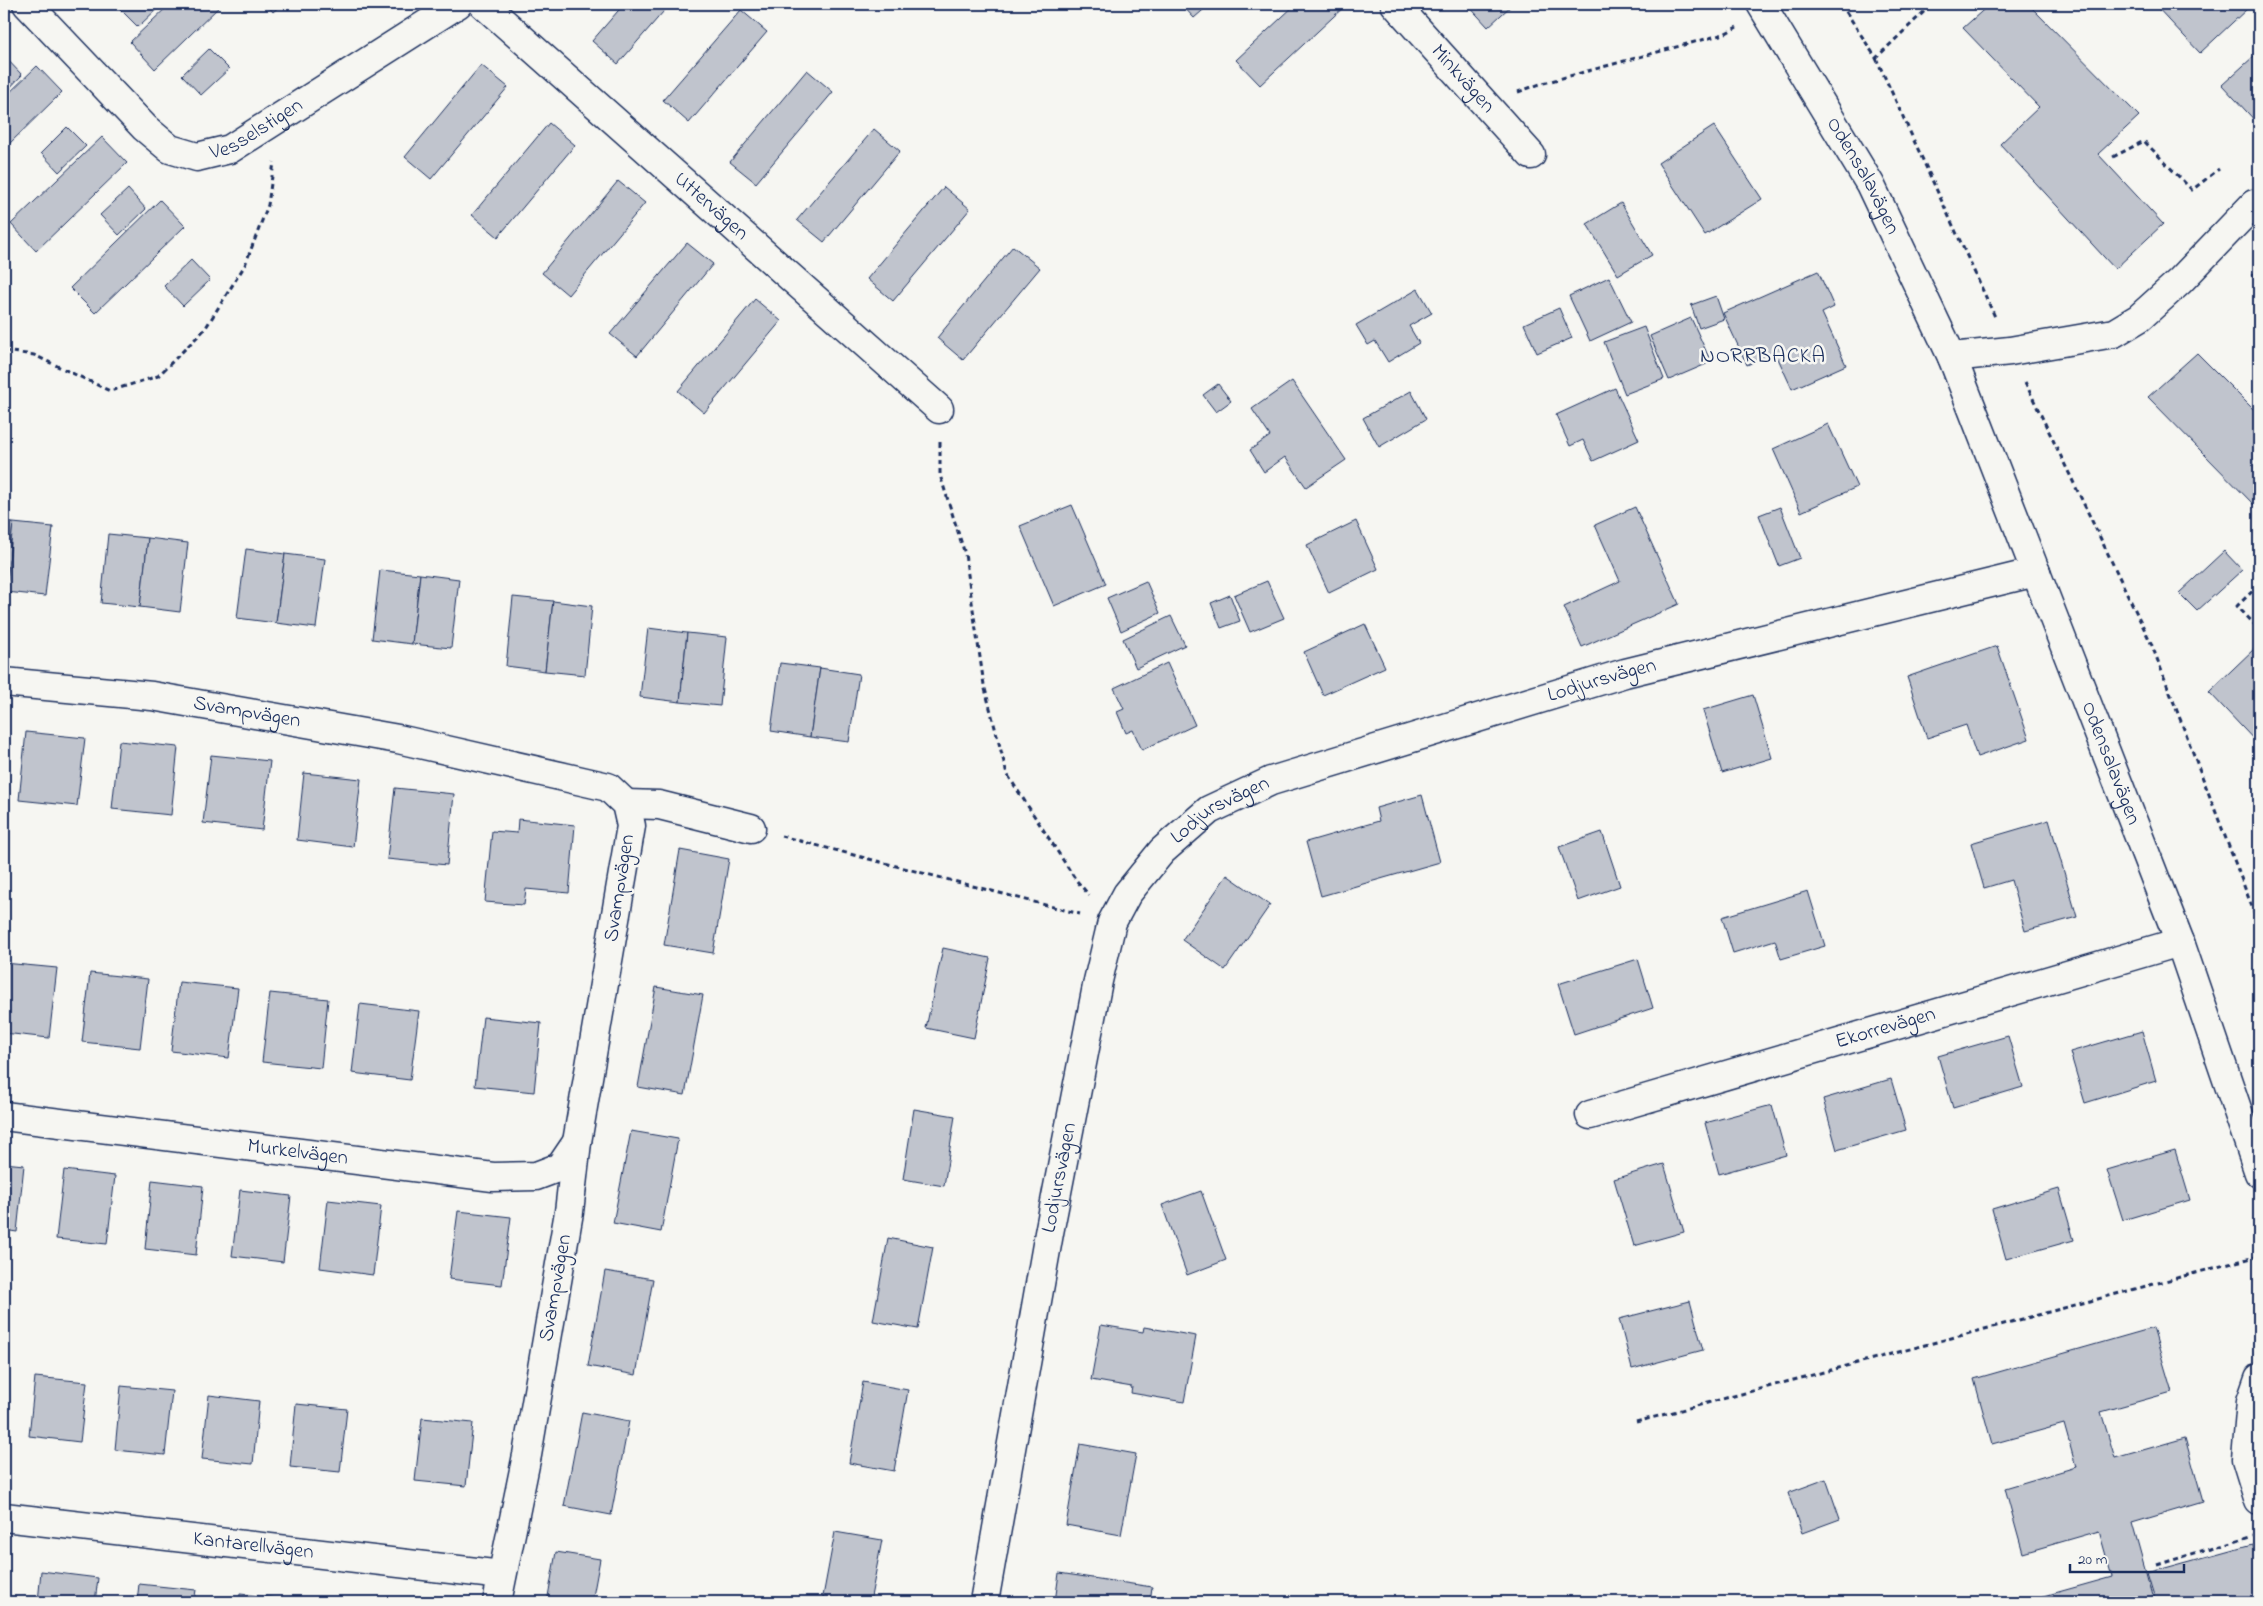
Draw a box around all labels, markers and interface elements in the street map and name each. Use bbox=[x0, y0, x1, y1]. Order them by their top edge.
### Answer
street label: Minkvägen bbox=[1423, 38, 1502, 120]
street label: Vesselstigen bbox=[206, 91, 309, 169]
street label: Odensalavägen bbox=[1818, 112, 1907, 240]
street label: Uttervägen bbox=[667, 165, 755, 248]
district label: NORRBACKA bbox=[1700, 341, 1826, 373]
street label: Lodjursvägen bbox=[1544, 651, 1659, 711]
street label: Svampvägen bbox=[191, 688, 303, 737]
street label: Odensalavägen bbox=[2073, 697, 2148, 830]
street label: Lodjursvägen bbox=[1164, 769, 1275, 852]
street label: Svampvägen bbox=[597, 832, 645, 944]
street label: Ekorrevägen bbox=[1832, 999, 1939, 1057]
street label: Lodjursvägen bbox=[1034, 1120, 1085, 1235]
street label: Murkelvägen bbox=[246, 1131, 350, 1174]
street label: Svampvägen bbox=[532, 1232, 582, 1344]
street label: Kantarellvägen bbox=[191, 1524, 315, 1568]
scale bar bbox=[2070, 1541, 2184, 1573]
text: 20 m bbox=[2078, 1549, 2108, 1571]

